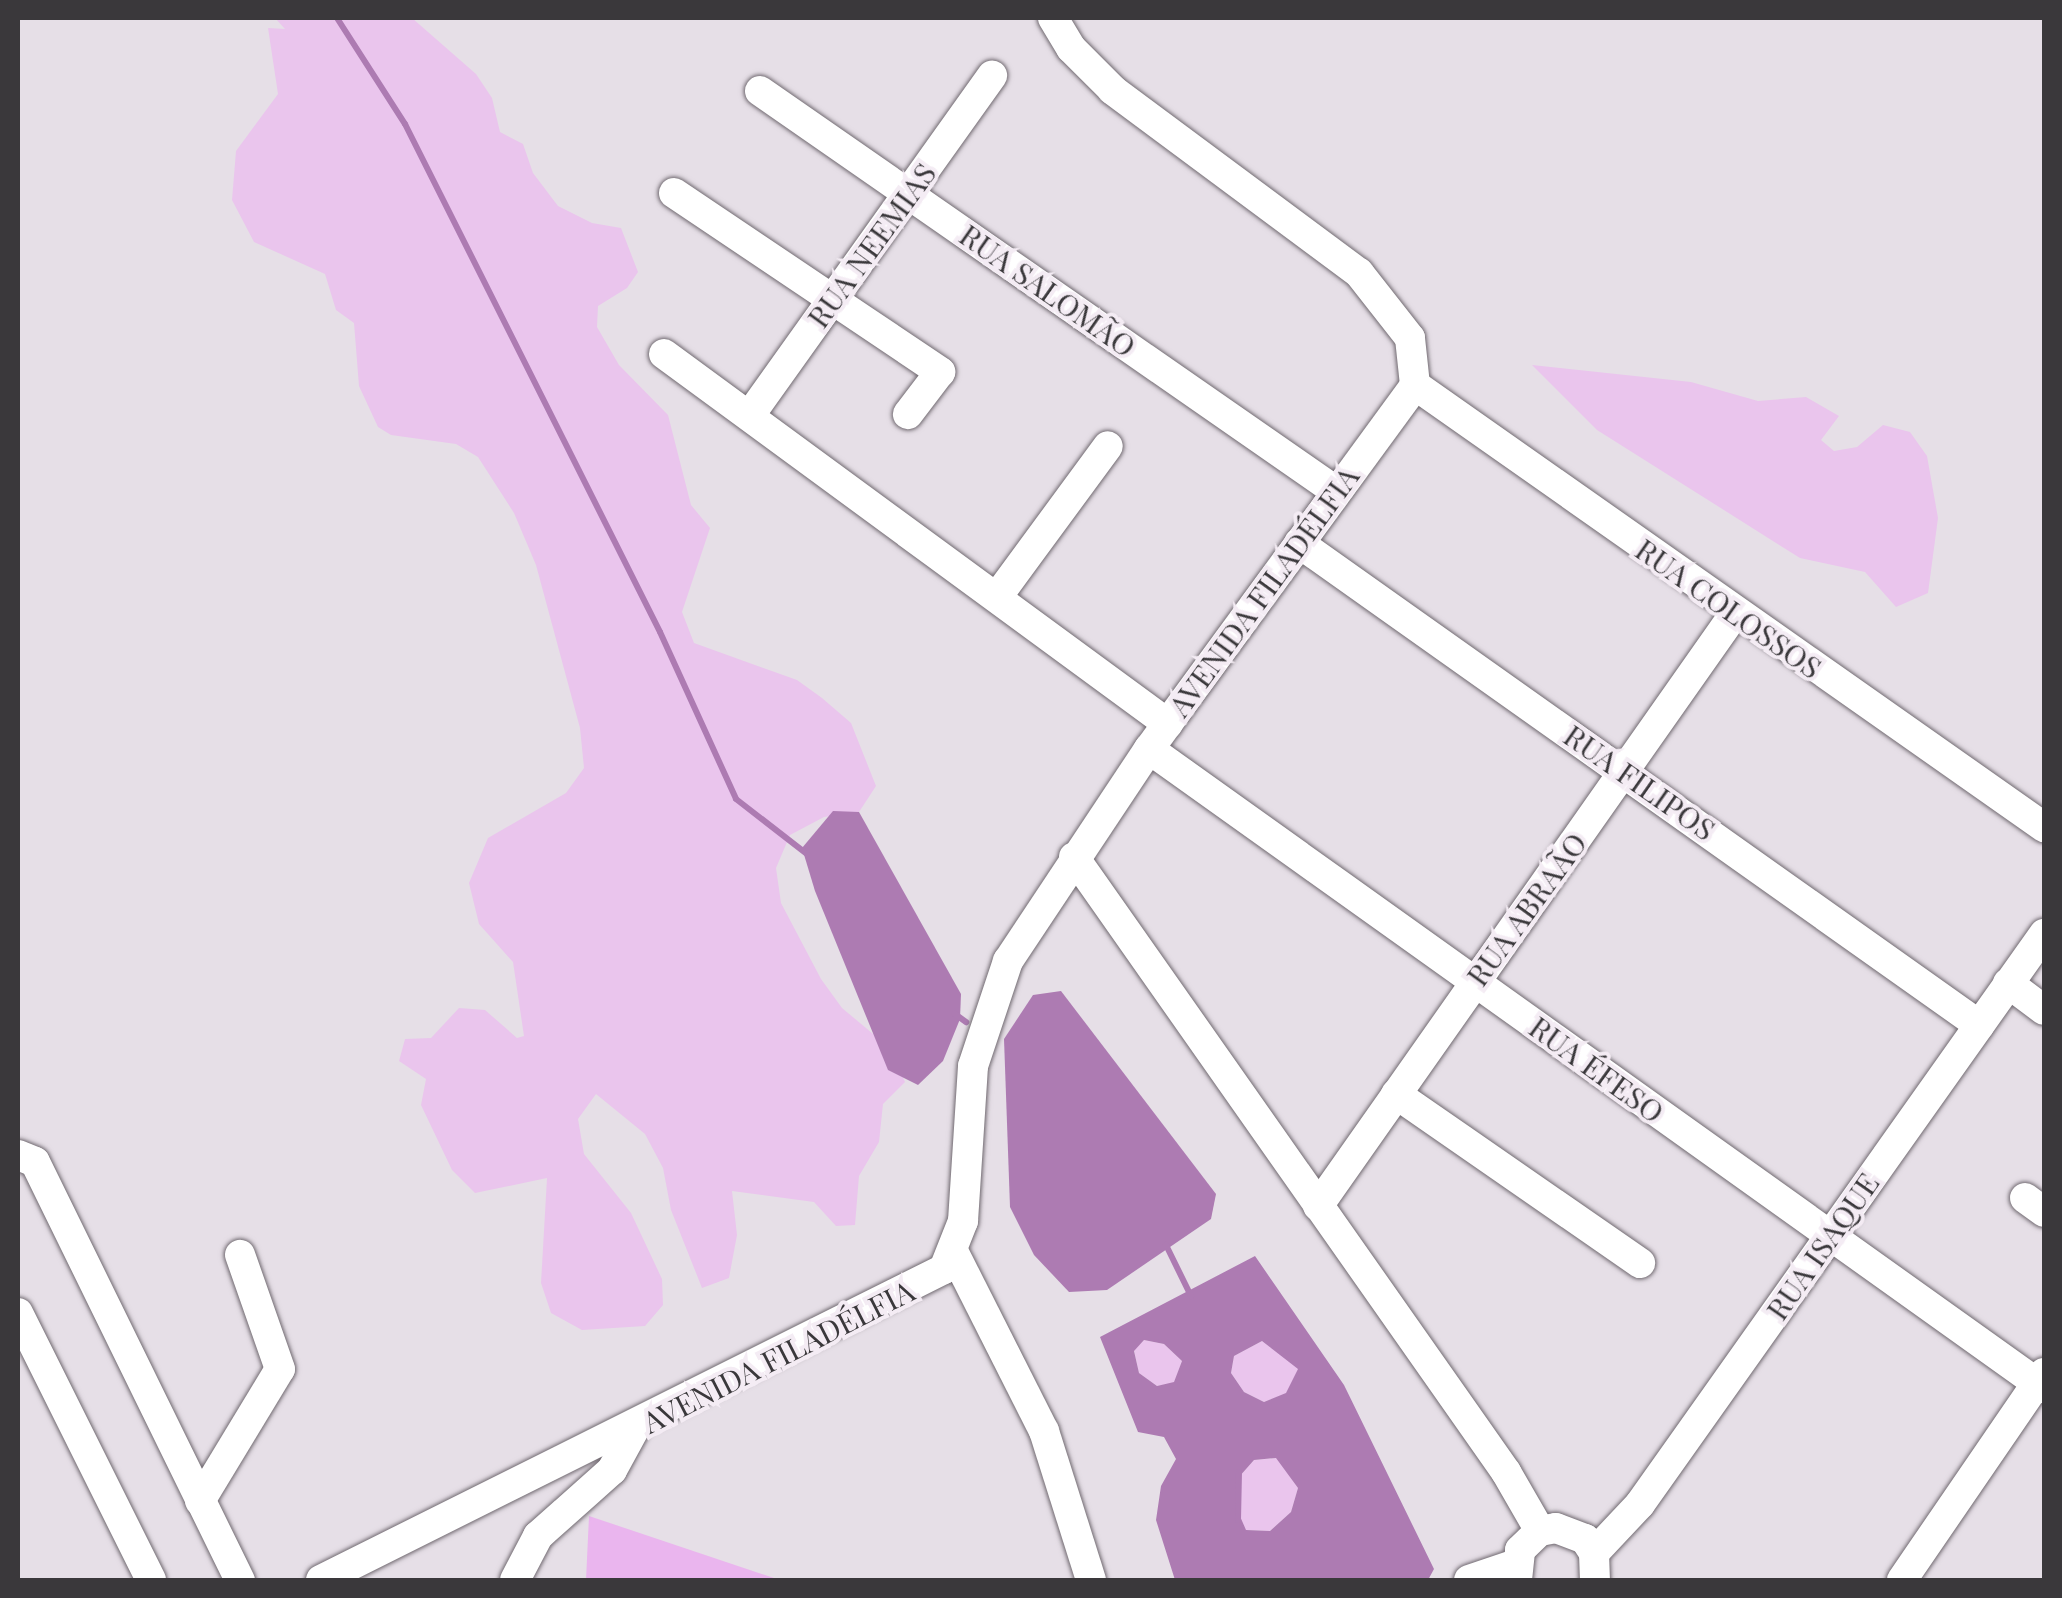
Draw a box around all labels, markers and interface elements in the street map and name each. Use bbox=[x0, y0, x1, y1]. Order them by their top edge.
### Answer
street label: RUA NEEMIAS bbox=[799, 156, 943, 334]
street label: RUA SALOMÃO bbox=[953, 216, 1143, 364]
street label: AVENIDA FILADÉLFIA bbox=[1160, 459, 1366, 723]
street label: RUA COLOSSOS bbox=[1629, 531, 1829, 685]
street label: RUA FILIPOS bbox=[1557, 717, 1723, 847]
street label: RUA ABRAÃO bbox=[1458, 825, 1594, 993]
street label: RUA ÉFESO bbox=[1523, 1008, 1671, 1130]
street label: RUA ISAQUE bbox=[1758, 1166, 1886, 1326]
street label: AVENIDA FILADÉLFIA bbox=[636, 1272, 920, 1440]

